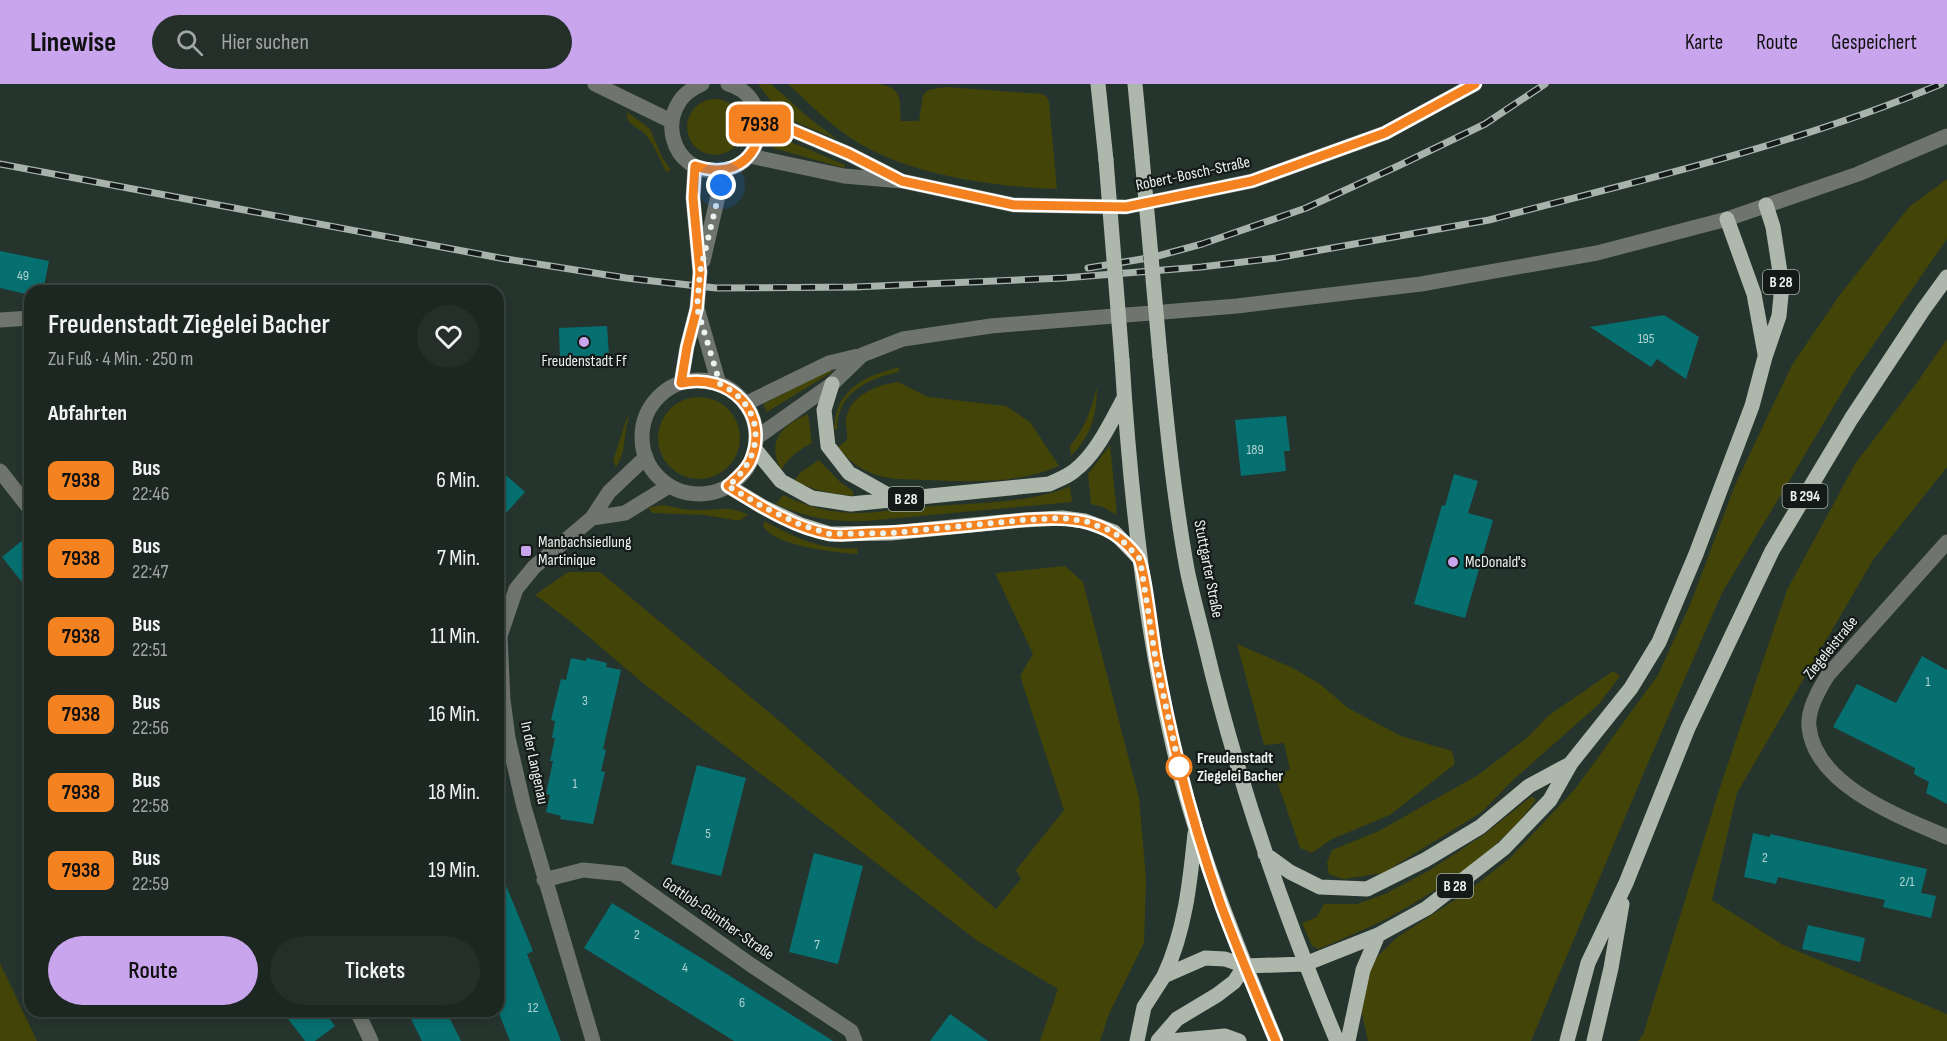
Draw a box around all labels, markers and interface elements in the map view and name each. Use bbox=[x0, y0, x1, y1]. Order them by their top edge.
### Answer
search box bbox=[152, 15, 572, 69]
text: Linewise bbox=[30, 26, 116, 59]
icon: search bbox=[173, 26, 206, 59]
text: Hier suchen bbox=[221, 29, 309, 56]
text: Karte bbox=[1685, 30, 1723, 55]
text: Route bbox=[1756, 30, 1798, 55]
text: Gespeichert bbox=[1831, 30, 1917, 55]
line badge: 7938 bbox=[718, 104, 802, 144]
text: 7938 bbox=[741, 112, 779, 137]
street label: Robert-Bosch-Straße bbox=[1134, 153, 1252, 195]
your location bbox=[706, 170, 736, 200]
house number: 49 bbox=[17, 267, 29, 284]
road number: B 28 bbox=[1763, 270, 1799, 294]
button: heart bbox=[417, 305, 480, 368]
text: Freudenstadt Ziegelei Bacher bbox=[48, 308, 330, 341]
house number: 195 bbox=[1638, 330, 1655, 347]
marker: Freudenstadt Ff bbox=[577, 335, 591, 349]
text: Zu Fuß · 4 Min. · 250 m bbox=[48, 347, 193, 371]
place label: Freudenstadt Ff bbox=[541, 352, 627, 371]
text: Abfahrten bbox=[48, 400, 127, 427]
house number: 189 bbox=[1246, 441, 1264, 458]
text: Bus bbox=[132, 455, 161, 482]
text: 6 Min. bbox=[436, 467, 480, 494]
text: 7938 bbox=[62, 468, 100, 493]
text: 22:46 bbox=[132, 482, 169, 506]
road number: B 294 bbox=[1782, 484, 1828, 508]
road number: B 28 bbox=[888, 487, 924, 511]
street label: Stuttgarter Straße bbox=[1189, 519, 1227, 619]
text: Bus bbox=[132, 533, 161, 560]
place label: Manbachsiedlung Martinique bbox=[538, 533, 631, 570]
marker: Manbachsiedlung Martinique bbox=[519, 544, 533, 558]
text: 7 Min. bbox=[437, 545, 480, 572]
text: 7938 bbox=[62, 546, 100, 571]
place label: McDonald's bbox=[1465, 553, 1527, 572]
marker: McDonald's bbox=[1446, 555, 1460, 569]
text: 22:47 bbox=[132, 560, 169, 584]
text: Bus bbox=[132, 611, 161, 638]
street label: Ziegeleistraße bbox=[1800, 613, 1862, 683]
text: 11 Min. bbox=[430, 623, 480, 650]
text: 7938 bbox=[62, 624, 100, 649]
text: 22:51 bbox=[132, 638, 167, 662]
house number: 1 bbox=[1926, 673, 1931, 690]
text: Bus bbox=[132, 689, 161, 716]
house number: 3 bbox=[582, 692, 588, 709]
text: 16 Min. bbox=[428, 701, 480, 728]
text: 7938 bbox=[62, 702, 100, 727]
text: 22:56 bbox=[132, 716, 169, 740]
street label: In der Langenau bbox=[516, 720, 552, 806]
place label: Freudenstadt Ziegelei Bacher bbox=[1197, 749, 1283, 786]
marker: Freudenstadt Ziegelei Bacher bbox=[1166, 754, 1192, 780]
text: Bus bbox=[132, 767, 161, 794]
house number: 1 bbox=[573, 775, 578, 792]
text: 18 Min. bbox=[428, 779, 480, 806]
text: 7938 bbox=[62, 780, 100, 805]
text: 22:58 bbox=[132, 794, 169, 818]
house number: 5 bbox=[705, 825, 711, 842]
text: Bus bbox=[132, 845, 161, 872]
house number: 2 bbox=[1762, 849, 1768, 866]
text: 19 Min. bbox=[428, 857, 480, 884]
text: 7938 bbox=[62, 858, 100, 883]
text: 22:59 bbox=[132, 872, 169, 896]
street label: Gottlob-Günther-Straße bbox=[658, 873, 778, 965]
house number: 2/1 bbox=[1899, 873, 1915, 890]
road number: B 28 bbox=[1437, 874, 1473, 898]
house number: 2 bbox=[634, 926, 640, 943]
button: Route bbox=[48, 936, 258, 1005]
button: Tickets bbox=[270, 936, 480, 1005]
house number: 7 bbox=[814, 936, 820, 953]
house number: 4 bbox=[682, 959, 688, 976]
house number: 6 bbox=[739, 994, 745, 1011]
house number: 12 bbox=[528, 999, 539, 1016]

